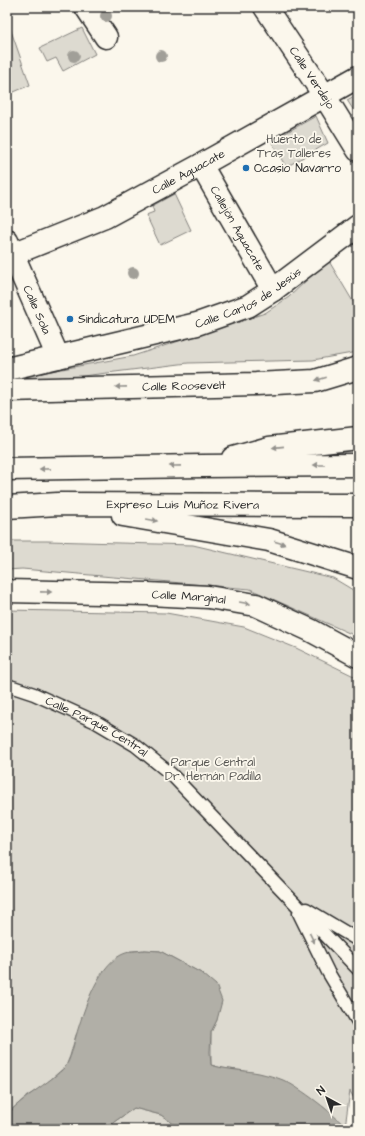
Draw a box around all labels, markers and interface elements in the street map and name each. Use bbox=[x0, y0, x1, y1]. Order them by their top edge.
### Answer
street label: Calle Verdejo bbox=[285, 43, 339, 113]
park label: Huerto de Tras Talleres bbox=[257, 131, 331, 162]
street label: Calle Aguacate bbox=[149, 145, 229, 199]
place label: Ocasio Navarro bbox=[254, 160, 341, 177]
marker: Ocasio Navarro bbox=[241, 163, 251, 173]
street label: Callejón Aguacate bbox=[206, 183, 269, 275]
street label: Calle Carlos de Jesús bbox=[193, 263, 305, 333]
street label: Calle Sola bbox=[18, 283, 55, 337]
place label: Sindicatura UDEM bbox=[78, 311, 175, 328]
marker: Sindicatura UDEM bbox=[65, 314, 75, 324]
one-way arrow bbox=[314, 376, 326, 382]
street label: Calle Roosevelt bbox=[142, 377, 226, 396]
one-way arrow bbox=[114, 384, 127, 390]
one-way arrow bbox=[271, 444, 284, 451]
one-way arrow bbox=[312, 462, 325, 468]
one-way arrow bbox=[168, 463, 181, 469]
one-way arrow bbox=[38, 466, 51, 472]
street label: Expreso Luis Muñoz Rivera bbox=[107, 496, 259, 514]
one-way arrow bbox=[146, 517, 158, 523]
one-way arrow bbox=[274, 540, 286, 546]
street label: Calle Marginal bbox=[151, 586, 227, 609]
one-way arrow bbox=[40, 589, 53, 595]
one-way arrow bbox=[239, 601, 251, 607]
street label: Calle Parque Central bbox=[43, 692, 151, 761]
park label: Parque Central Dr. Hernán Padilla bbox=[165, 754, 261, 785]
one-way arrow bbox=[309, 932, 315, 944]
north arrow bbox=[307, 1078, 347, 1118]
text: N bbox=[313, 1083, 328, 1099]

